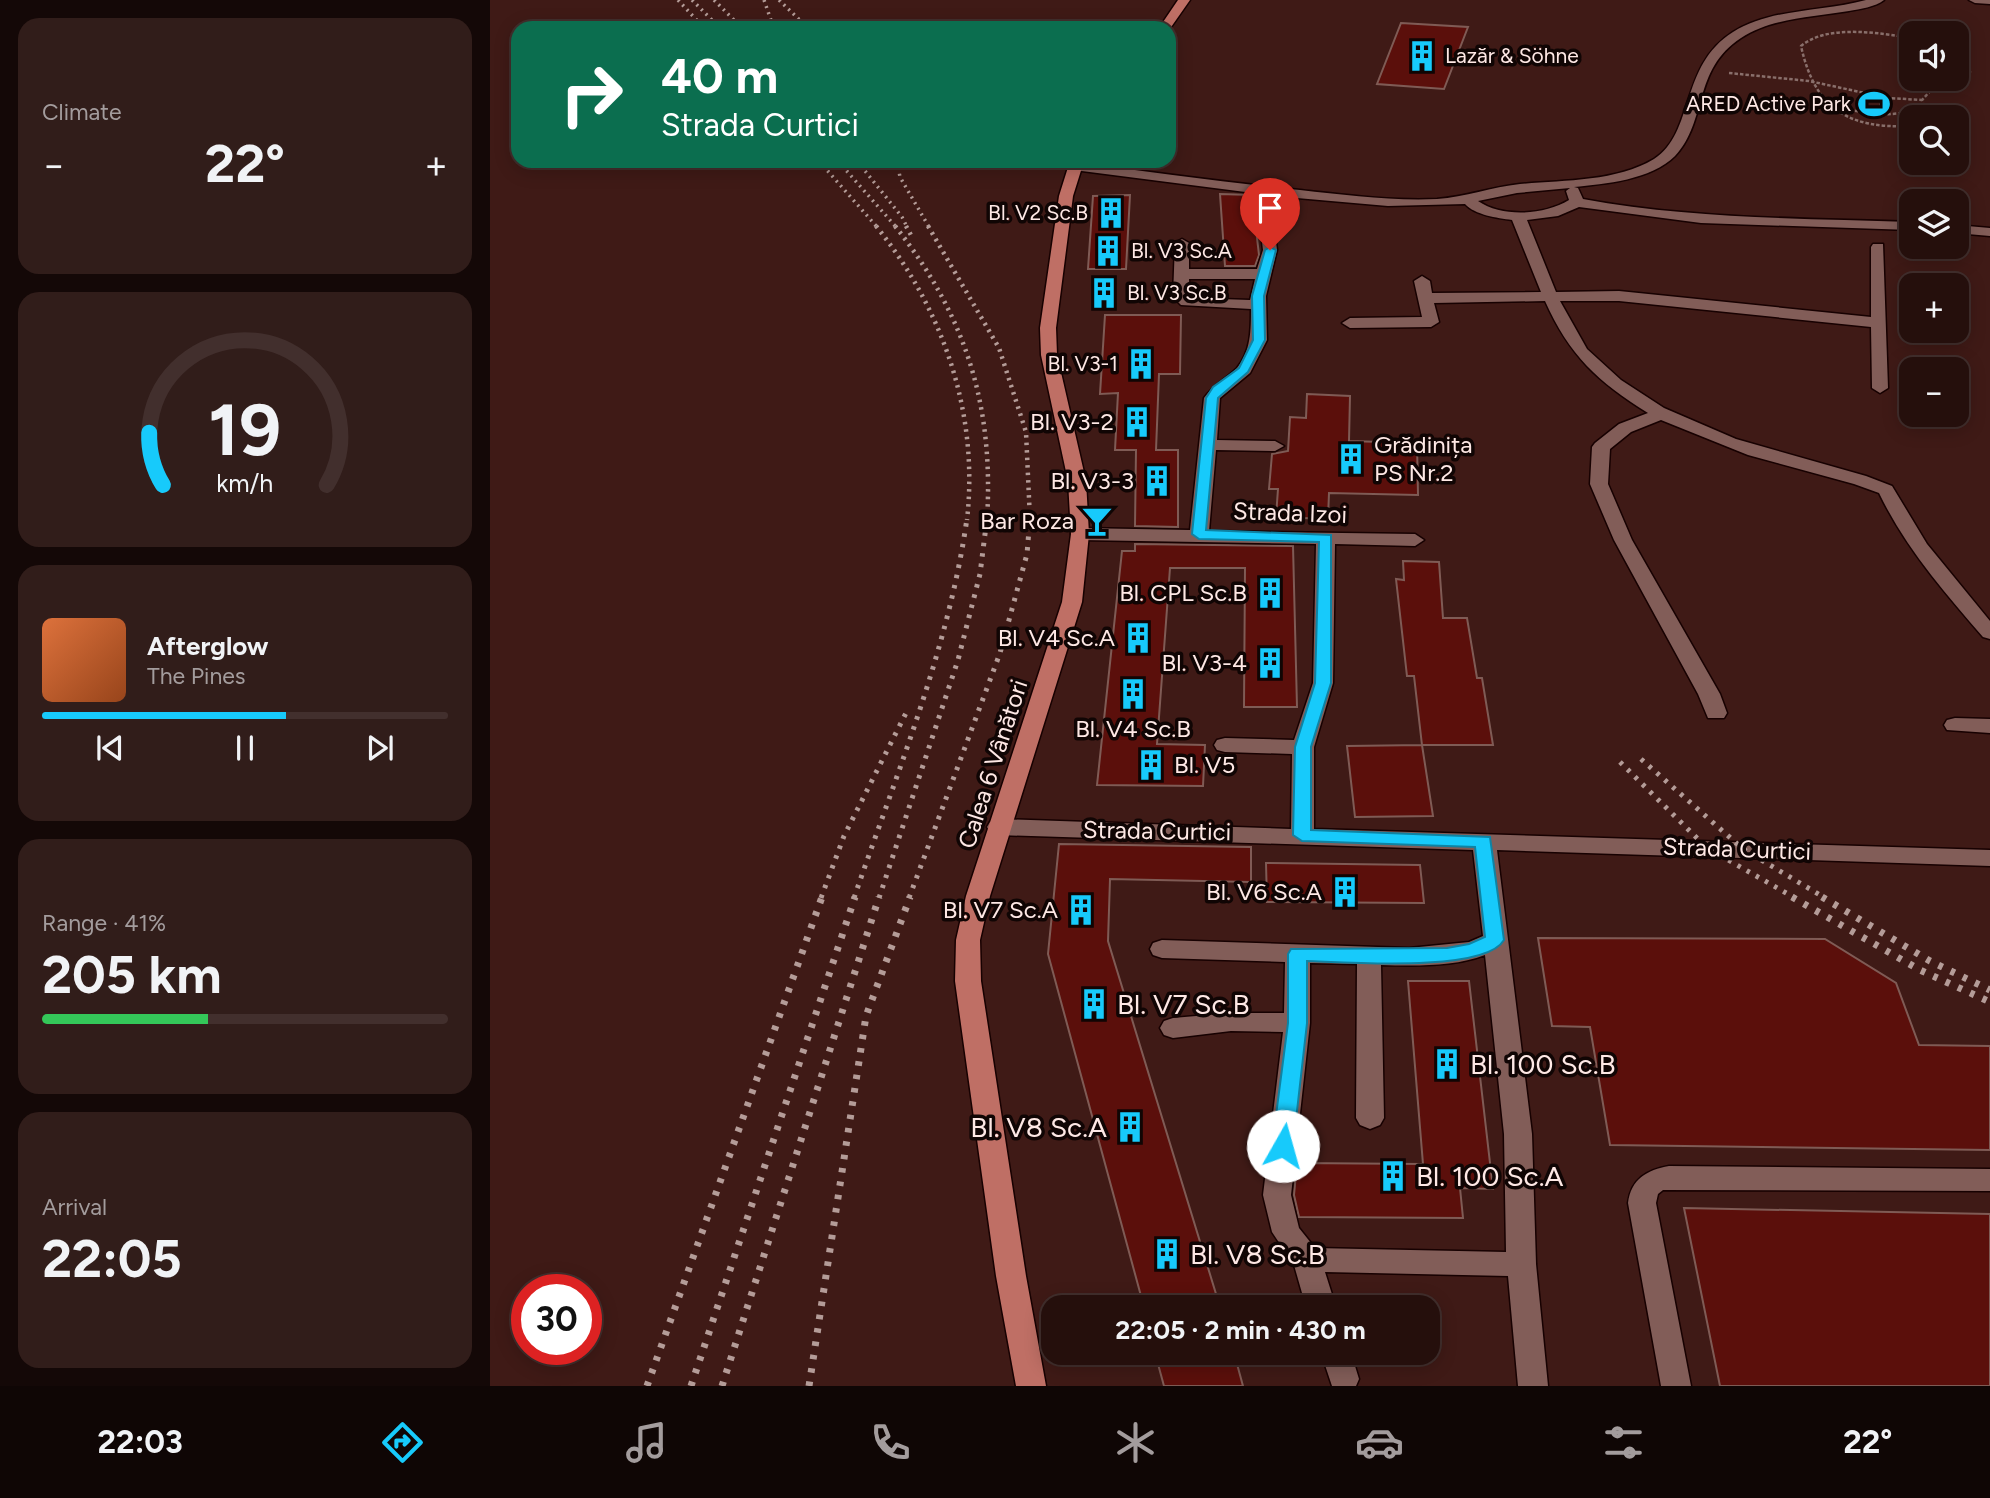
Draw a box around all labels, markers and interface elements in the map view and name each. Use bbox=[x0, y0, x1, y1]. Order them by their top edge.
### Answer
map controls bbox=[1899, 21, 1969, 427]
button: sound bbox=[1899, 21, 1969, 91]
building icon: Lazăr & Söhne bbox=[1405, 39, 1439, 73]
place label: Lazăr & Söhne bbox=[1445, 43, 1579, 68]
text: 40 m bbox=[661, 46, 778, 105]
icon: right bbox=[546, 49, 637, 140]
sports icon: ARED Active Park bbox=[1857, 87, 1891, 121]
place label: ARED Active Park bbox=[1686, 91, 1852, 116]
text: Climate bbox=[42, 98, 121, 126]
button: search bbox=[1899, 105, 1969, 175]
text: Strada Curtici bbox=[661, 106, 859, 144]
text: 22° bbox=[205, 133, 285, 195]
text: − bbox=[42, 142, 66, 188]
text: + bbox=[424, 142, 448, 188]
pin bbox=[1240, 178, 1300, 250]
icon: arrive bbox=[1251, 189, 1289, 227]
button: layers bbox=[1899, 189, 1969, 259]
building icon: Bl. V2 Sc.B bbox=[1094, 196, 1128, 230]
place label: Bl. V2 Sc.B bbox=[988, 200, 1088, 225]
building icon: Bl. V3 Sc.A bbox=[1091, 234, 1125, 268]
place label: Bl. V3 Sc.A bbox=[1131, 238, 1232, 263]
button: + bbox=[1899, 273, 1969, 343]
building icon: Bl. V3 Sc.B bbox=[1087, 276, 1121, 310]
place label: Bl. V3 Sc.B bbox=[1127, 280, 1227, 305]
building icon: Bl. V3-1 bbox=[1124, 347, 1158, 381]
place label: Bl. V3-1 bbox=[1048, 351, 1118, 376]
button: − bbox=[1899, 357, 1969, 427]
text: 19 bbox=[209, 387, 281, 474]
building icon: Bl. V3-2 bbox=[1120, 405, 1154, 439]
place label: Bl. V3-2 bbox=[1030, 407, 1114, 436]
place label: Grădinița PS Nr.2 bbox=[1374, 430, 1472, 487]
building icon: Grădinița PS Nr.2 bbox=[1334, 442, 1368, 476]
building icon: Bl. V3-3 bbox=[1140, 464, 1174, 498]
place label: Bl. V3-3 bbox=[1050, 466, 1134, 495]
text: km/h bbox=[216, 468, 274, 498]
street label: Strada Izoi bbox=[1232, 496, 1348, 529]
bar icon: Bar Roza bbox=[1080, 504, 1114, 538]
place label: Bar Roza bbox=[980, 506, 1074, 535]
building icon: Bl. CPL Sc.B bbox=[1253, 576, 1287, 610]
place label: Bl. CPL Sc.B bbox=[1119, 578, 1247, 607]
building icon: Bl. V4 Sc.A bbox=[1121, 621, 1155, 655]
place label: Bl. V4 Sc.A bbox=[998, 623, 1116, 652]
text: Afterglow bbox=[147, 630, 269, 662]
building icon: Bl. V3-4 bbox=[1253, 646, 1287, 680]
place label: Bl. V3-4 bbox=[1162, 648, 1247, 677]
text: The Pines bbox=[147, 662, 246, 690]
street label: Calea 6 Vânători bbox=[952, 676, 1033, 852]
building icon: Bl. V4 Sc.B bbox=[1116, 677, 1150, 711]
place label: Bl. V4 Sc.B bbox=[1075, 714, 1191, 743]
icon: previous bbox=[91, 729, 129, 767]
icon: pause bbox=[226, 729, 264, 767]
icon: next bbox=[361, 729, 399, 767]
building icon: Bl. V5 bbox=[1134, 748, 1168, 782]
place label: Bl. V5 bbox=[1174, 750, 1235, 779]
street label: Strada Curtici bbox=[1083, 815, 1231, 846]
street label: Strada Curtici bbox=[1662, 831, 1812, 866]
building icon: Bl. V6 Sc.A bbox=[1328, 875, 1362, 909]
place label: Bl. V6 Sc.A bbox=[1206, 877, 1323, 906]
building icon: Bl. V7 Sc.A bbox=[1064, 893, 1098, 927]
place label: Bl. V7 Sc.A bbox=[943, 895, 1059, 924]
text: Range · 41% bbox=[42, 909, 166, 937]
text: 205 km bbox=[42, 944, 222, 1006]
building icon: Bl. V7 Sc.B bbox=[1077, 987, 1111, 1021]
place label: Bl. V7 Sc.B bbox=[1117, 987, 1250, 1021]
building icon: Bl. 100 Sc.B bbox=[1430, 1047, 1464, 1081]
place label: Bl. 100 Sc.B bbox=[1470, 1047, 1616, 1081]
position arrow bbox=[1246, 1109, 1320, 1183]
place label: Bl. V8 Sc.A bbox=[970, 1110, 1107, 1144]
building icon: Bl. V8 Sc.A bbox=[1113, 1110, 1147, 1144]
building icon: Bl. 100 Sc.A bbox=[1376, 1159, 1410, 1193]
place label: Bl. 100 Sc.A bbox=[1416, 1159, 1564, 1193]
text: Arrival bbox=[42, 1193, 107, 1221]
text: 22:05 bbox=[42, 1228, 182, 1290]
building icon: Bl. V8 Sc.B bbox=[1150, 1237, 1184, 1271]
place label: Bl. V8 Sc.B bbox=[1190, 1237, 1325, 1271]
speed limit sign: 30 bbox=[511, 1274, 602, 1365]
text: 22:05 · 2 min · 430 m bbox=[1115, 1314, 1366, 1346]
icon: directions bbox=[378, 1418, 427, 1467]
icon: music bbox=[622, 1418, 671, 1467]
icon: phone bbox=[866, 1418, 915, 1467]
icon: climate bbox=[1111, 1418, 1160, 1467]
icon: car bbox=[1355, 1418, 1404, 1467]
icon: filters bbox=[1599, 1418, 1648, 1467]
text: 22:03 bbox=[98, 1423, 183, 1461]
text: 22° bbox=[1843, 1423, 1892, 1461]

